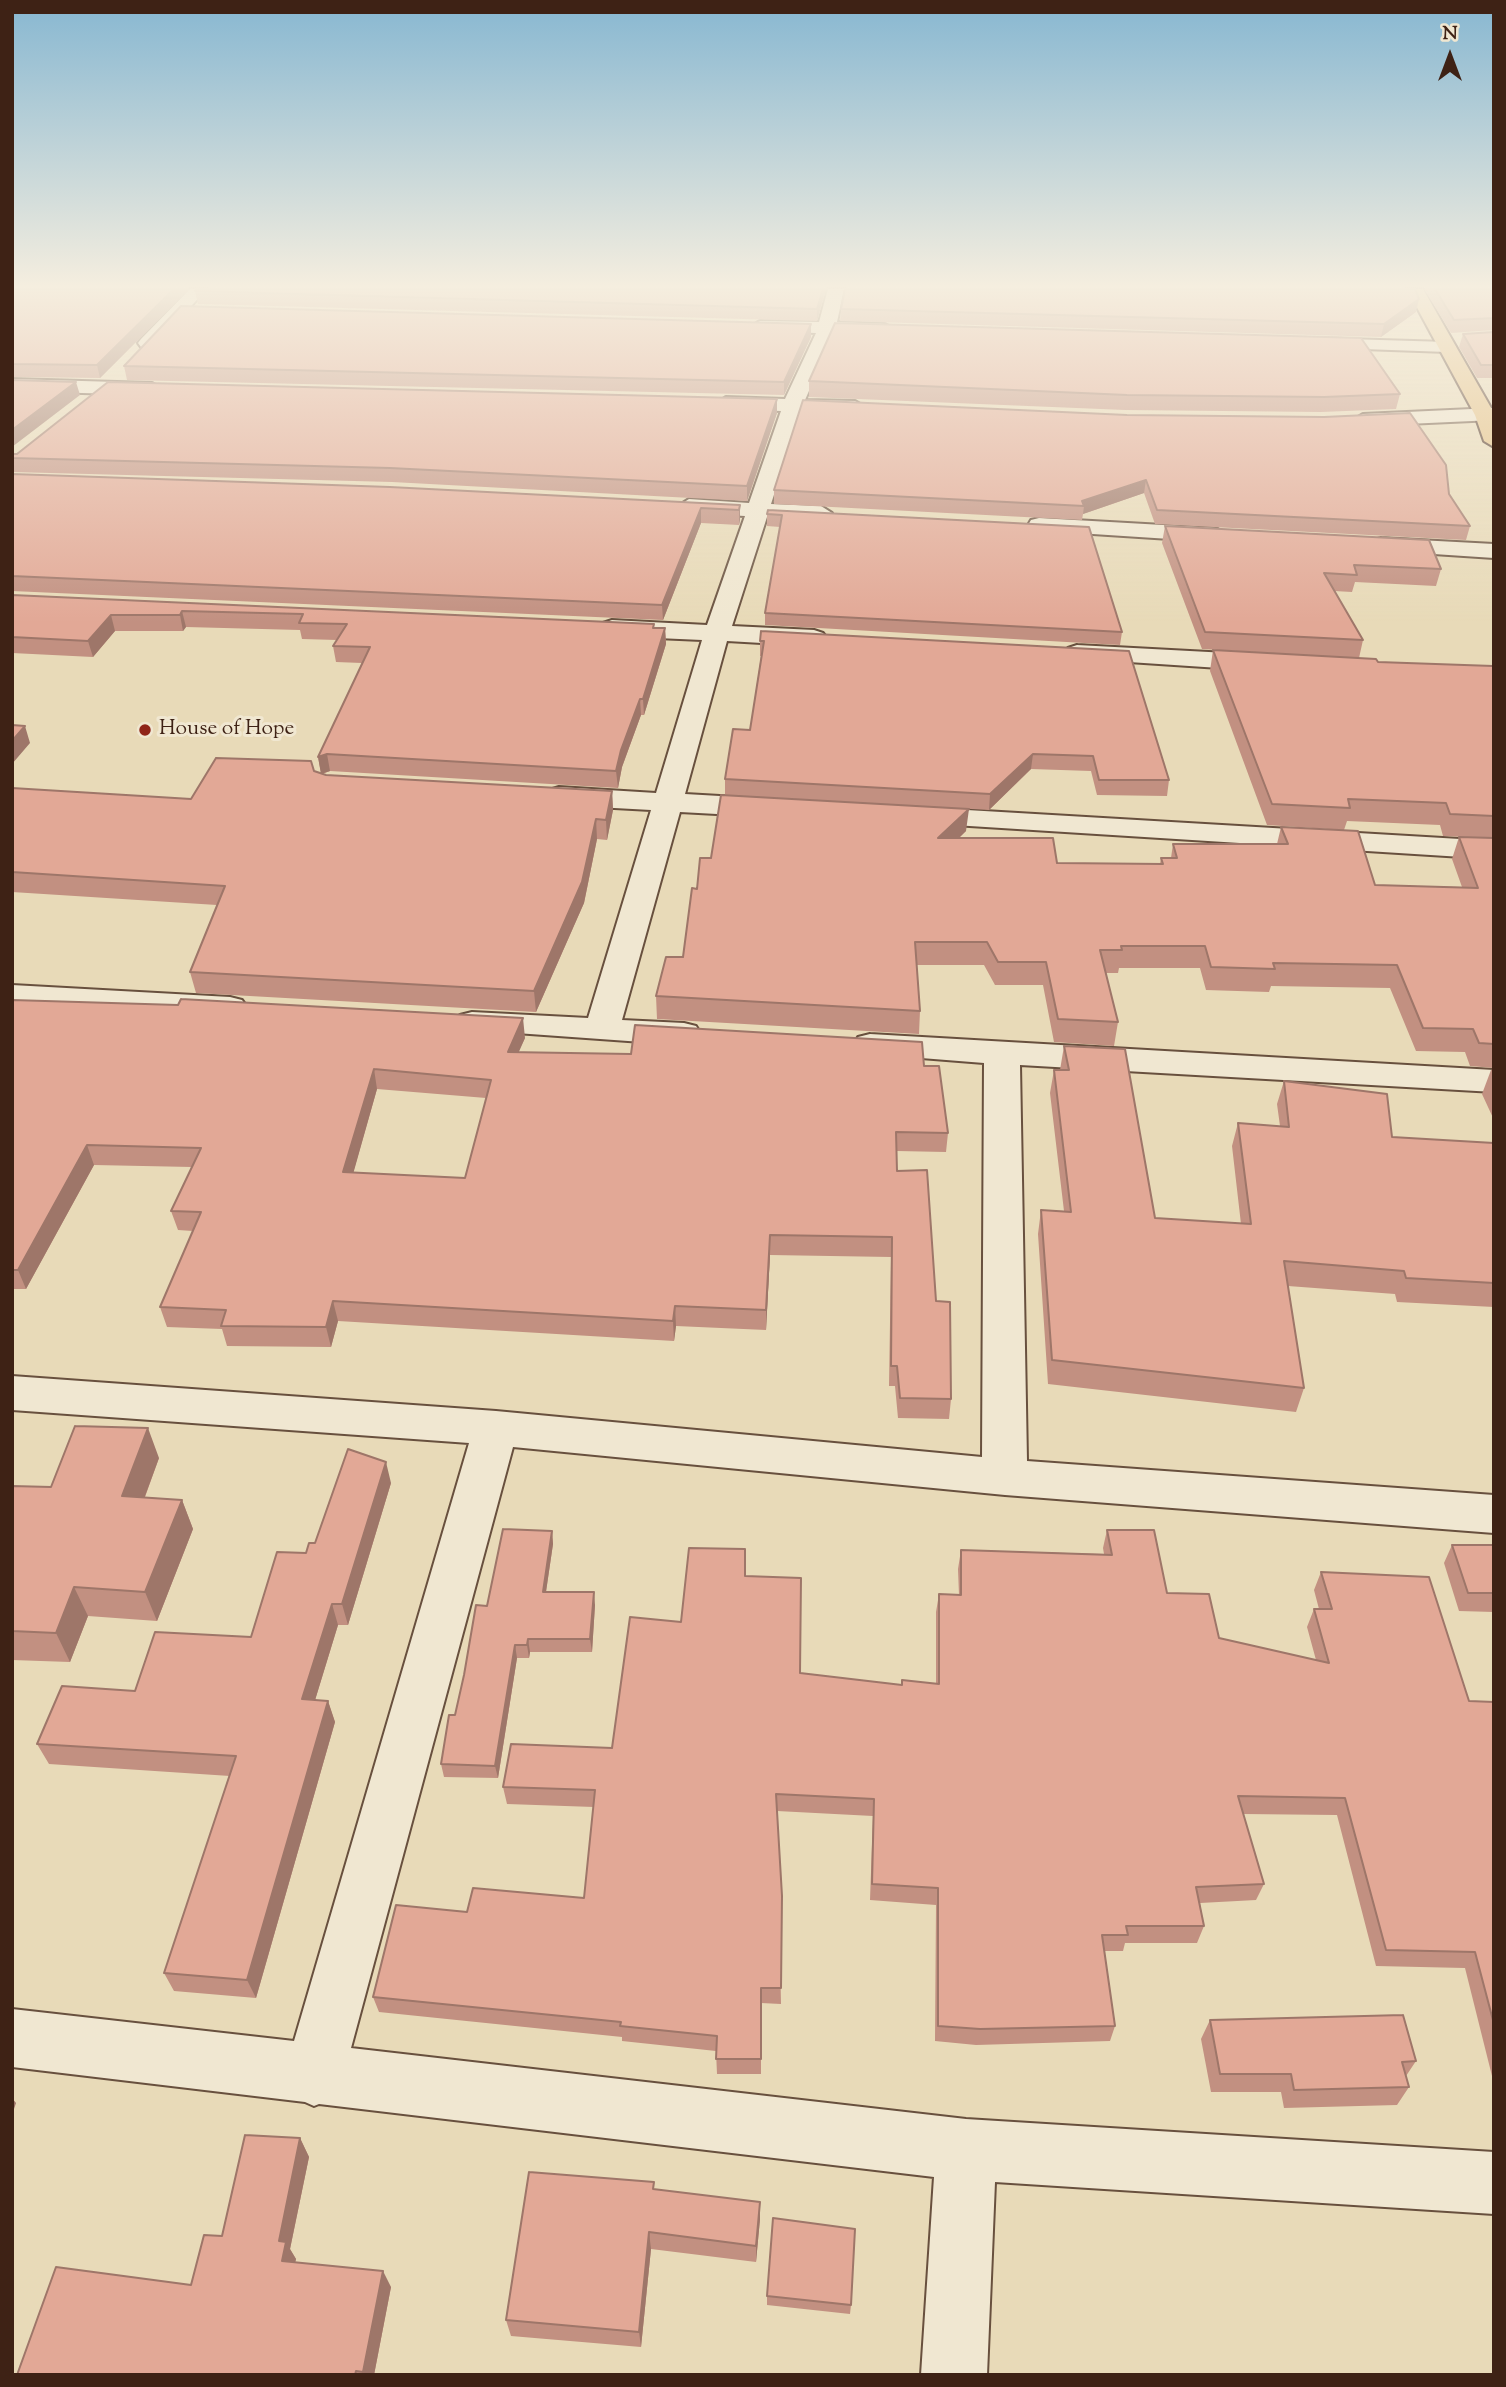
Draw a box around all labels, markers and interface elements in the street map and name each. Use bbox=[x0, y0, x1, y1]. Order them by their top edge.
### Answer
north arrow bbox=[1415, 21, 1485, 91]
text: N bbox=[1442, 21, 1458, 48]
place label: House of Hope bbox=[159, 717, 294, 743]
marker: House of Hope bbox=[137, 722, 153, 738]

